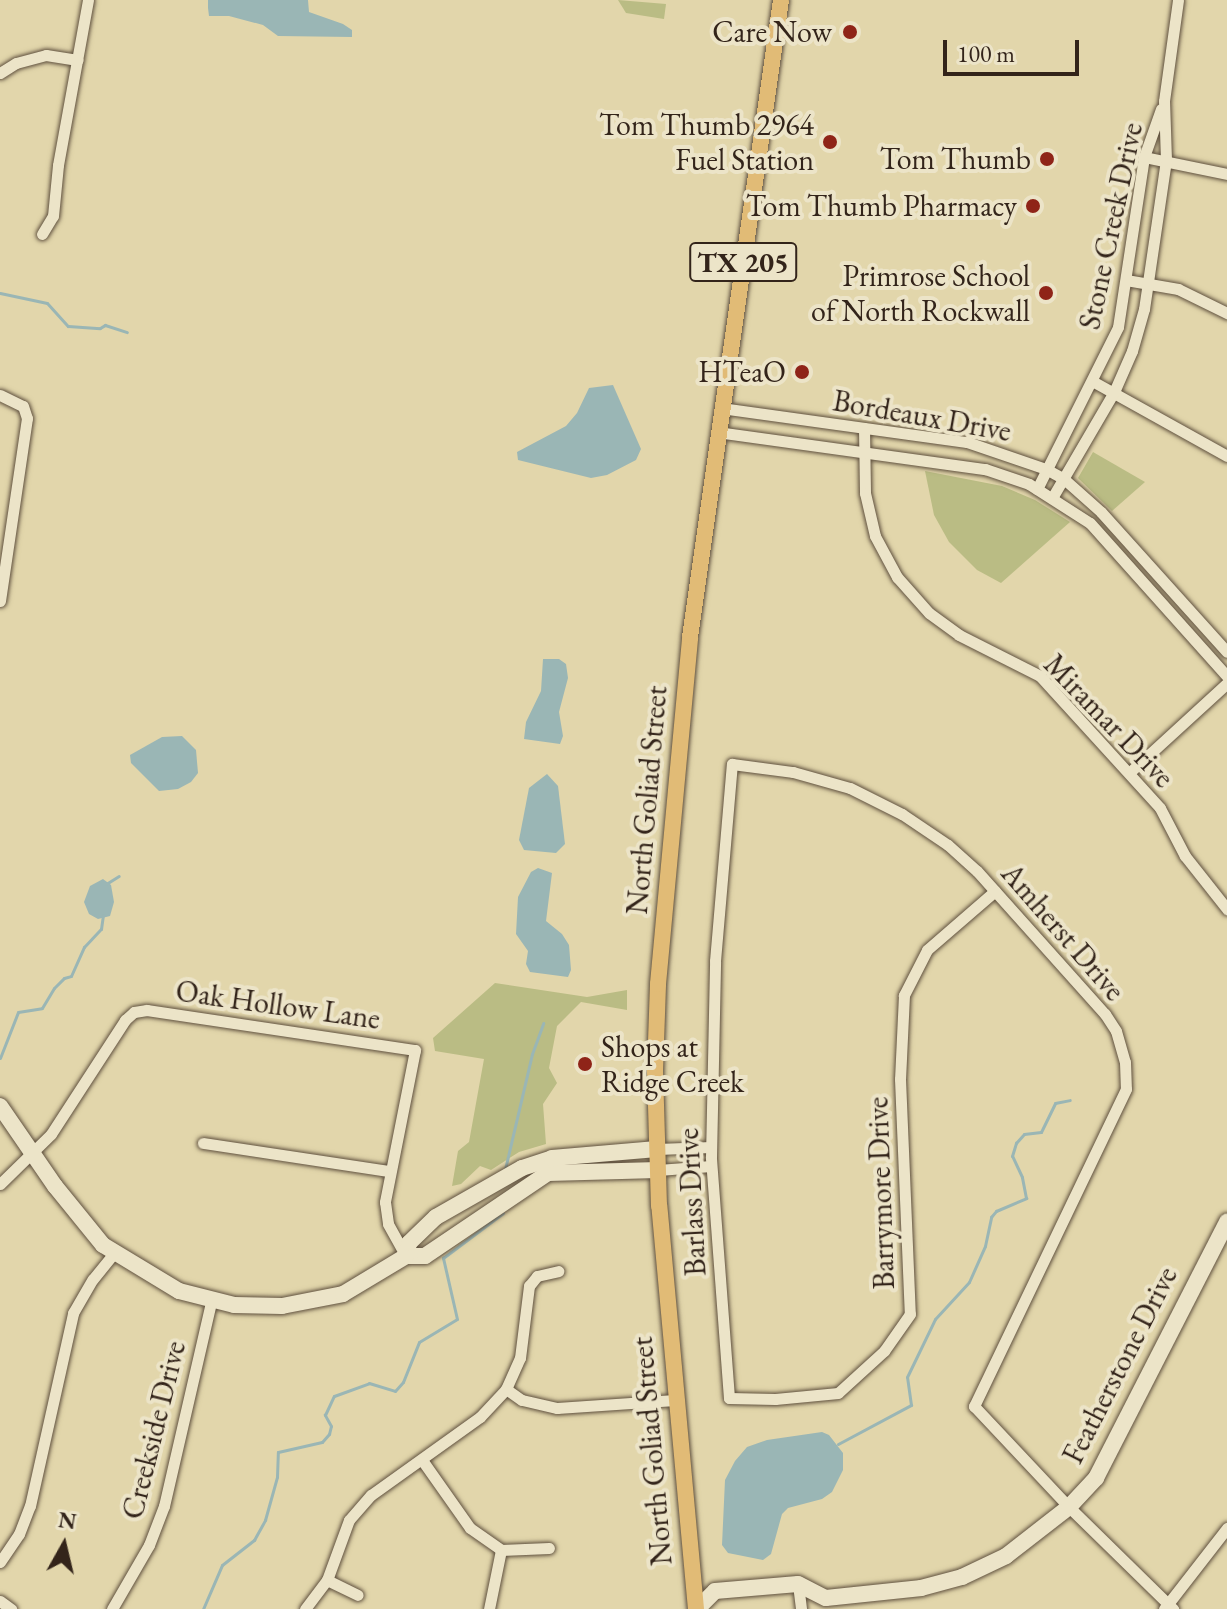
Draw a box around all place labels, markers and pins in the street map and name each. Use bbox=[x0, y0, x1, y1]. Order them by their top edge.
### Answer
place label: Care Now bbox=[712, 14, 832, 50]
marker: Care Now bbox=[839, 21, 861, 43]
place label: Tom Thumb 2964 Fuel Station bbox=[599, 107, 814, 178]
marker: Tom Thumb 2964 Fuel Station bbox=[821, 133, 839, 151]
place label: Tom Thumb bbox=[880, 141, 1031, 177]
marker: Tom Thumb bbox=[1038, 150, 1056, 168]
place label: Tom Thumb Pharmacy bbox=[746, 188, 1017, 224]
marker: Tom Thumb Pharmacy bbox=[1024, 197, 1042, 215]
place label: Primrose School of North Rockwall bbox=[811, 258, 1030, 328]
marker: Primrose School of North Rockwall bbox=[1037, 284, 1055, 302]
place label: HTeaO bbox=[698, 354, 786, 390]
marker: HTeaO bbox=[793, 363, 811, 381]
place label: Shops at Ridge Creek bbox=[601, 1029, 744, 1100]
marker: Shops at Ridge Creek bbox=[576, 1055, 594, 1073]

